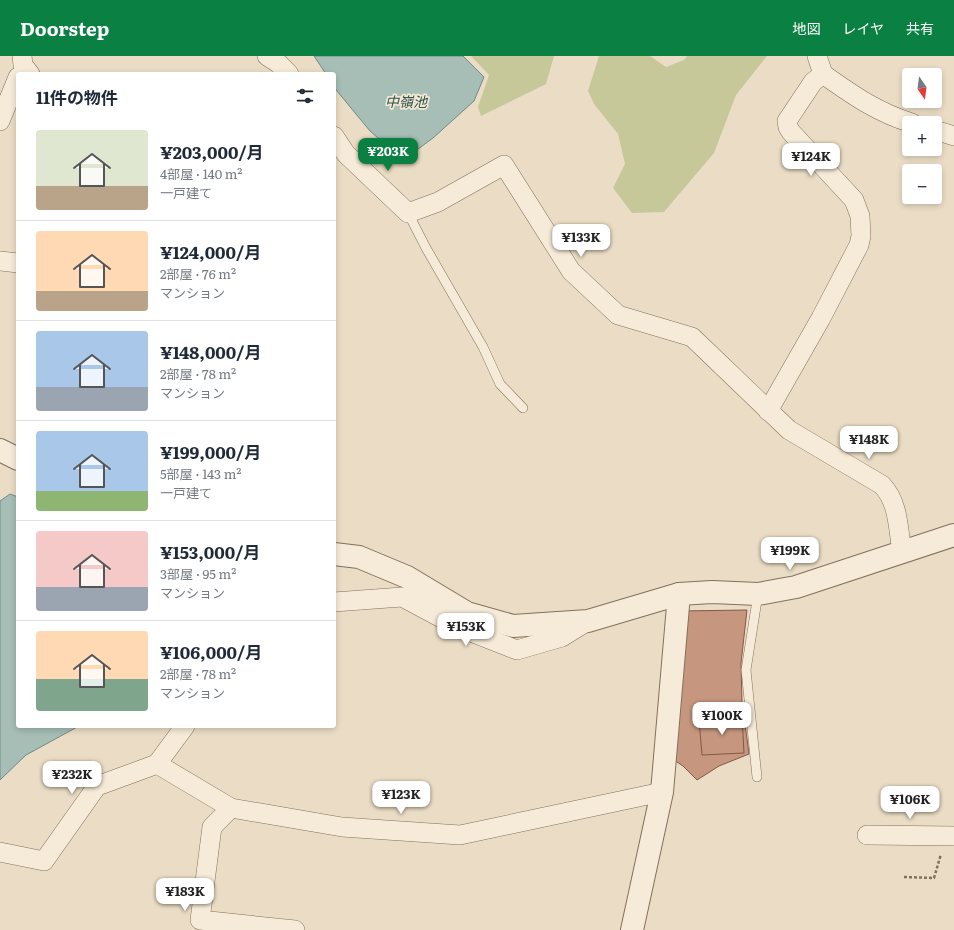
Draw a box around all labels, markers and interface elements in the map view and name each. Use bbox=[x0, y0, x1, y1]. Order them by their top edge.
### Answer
text: Doorstep bbox=[20, 14, 109, 42]
text: 地図 bbox=[792, 18, 820, 38]
text: レイヤ bbox=[842, 18, 884, 38]
text: 共有 bbox=[906, 18, 934, 38]
north arrow bbox=[902, 68, 942, 108]
map controls bbox=[902, 68, 942, 204]
text: 11件の物件 bbox=[36, 84, 118, 109]
icon: filters bbox=[294, 85, 316, 107]
water label: 中嶺池 bbox=[385, 91, 429, 111]
button: + bbox=[902, 116, 942, 156]
pin: ¥203K bbox=[360, 138, 416, 172]
text: ¥203,000/月 bbox=[160, 139, 264, 164]
text: ¥203K bbox=[367, 141, 409, 160]
pin: ¥124K bbox=[783, 143, 839, 177]
icon: home bbox=[68, 146, 116, 194]
text: ¥124K bbox=[791, 146, 831, 165]
text: 4部屋 · 140 m² bbox=[160, 164, 243, 183]
button: − bbox=[902, 164, 942, 204]
text: 一戸建て bbox=[160, 183, 212, 202]
pin: ¥133K bbox=[553, 224, 609, 258]
text: ¥133K bbox=[561, 227, 601, 246]
text: ¥124,000/月 bbox=[160, 239, 261, 264]
icon: home bbox=[68, 247, 116, 295]
text: 2部屋 · 76 m² bbox=[160, 264, 236, 283]
text: マンション bbox=[160, 283, 225, 302]
text: ¥148,000/月 bbox=[160, 339, 262, 364]
icon: home bbox=[68, 347, 116, 395]
text: 2部屋 · 78 m² bbox=[160, 364, 236, 383]
text: マンション bbox=[160, 383, 225, 402]
pin: ¥148K bbox=[841, 426, 897, 460]
text: ¥148K bbox=[849, 429, 889, 448]
text: ¥199,000/月 bbox=[160, 439, 261, 464]
icon: home bbox=[68, 447, 116, 495]
text: 5部屋 · 143 m² bbox=[160, 464, 241, 483]
text: 一戸建て bbox=[160, 483, 212, 502]
pin: ¥199K bbox=[762, 537, 818, 571]
text: ¥153,000/月 bbox=[160, 539, 261, 564]
text: ¥199K bbox=[770, 540, 810, 559]
icon: home bbox=[68, 547, 116, 595]
text: 3部屋 · 95 m² bbox=[160, 564, 236, 583]
text: マンション bbox=[160, 583, 225, 602]
pin: ¥153K bbox=[438, 613, 494, 647]
text: ¥153K bbox=[446, 616, 486, 635]
text: ¥106,000/月 bbox=[160, 639, 262, 664]
icon: home bbox=[68, 647, 116, 695]
text: 2部屋 · 78 m² bbox=[160, 664, 236, 683]
text: マンション bbox=[160, 683, 225, 702]
pin: ¥100K bbox=[694, 702, 750, 736]
text: ¥100K bbox=[701, 705, 743, 724]
pin: ¥232K bbox=[44, 761, 100, 795]
text: ¥232K bbox=[52, 764, 92, 783]
pin: ¥123K bbox=[373, 781, 429, 815]
text: ¥123K bbox=[381, 784, 421, 803]
pin: ¥106K bbox=[882, 786, 938, 820]
text: ¥106K bbox=[890, 789, 930, 808]
pin: ¥183K bbox=[157, 878, 213, 912]
text: ¥183K bbox=[165, 881, 205, 900]

